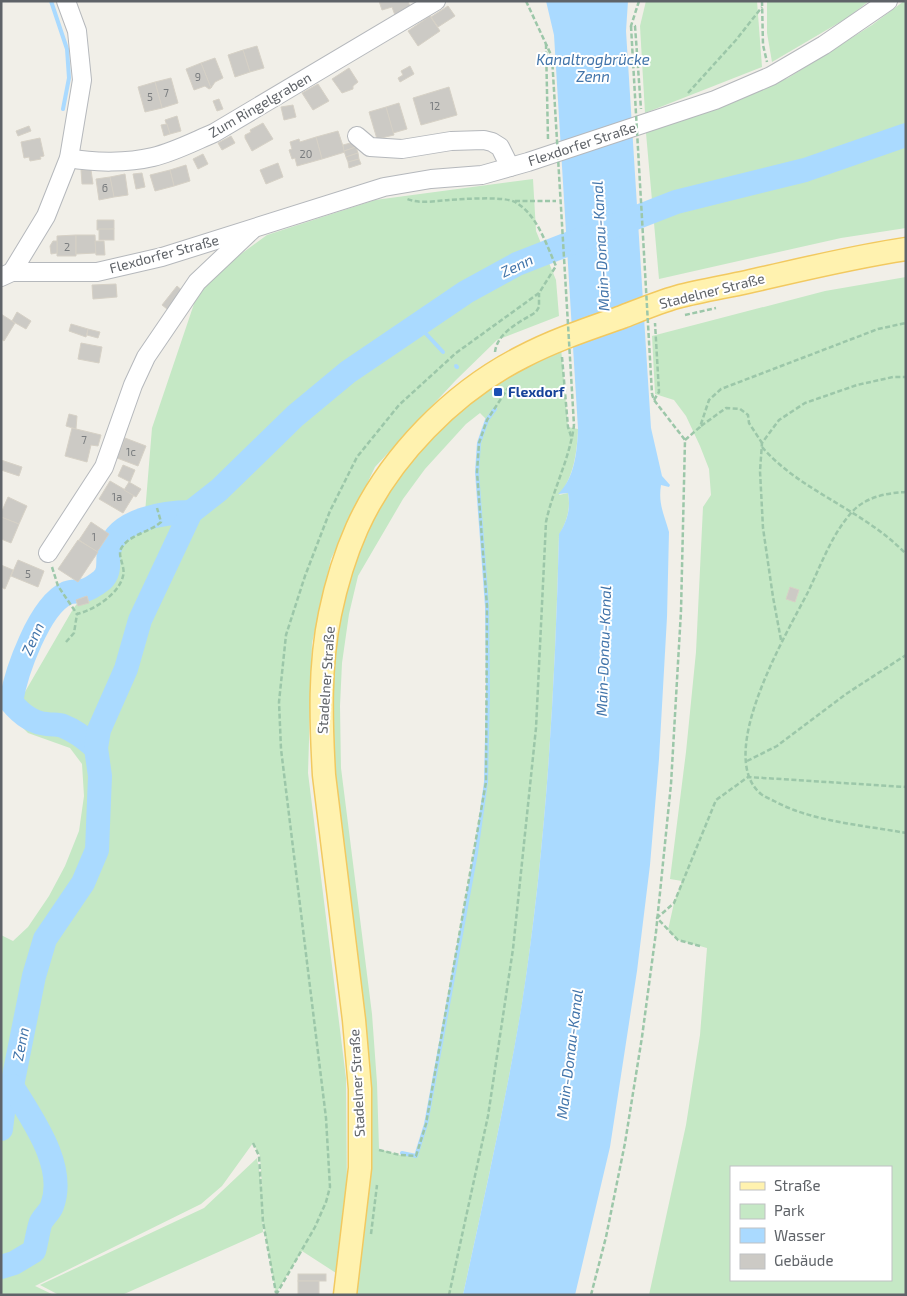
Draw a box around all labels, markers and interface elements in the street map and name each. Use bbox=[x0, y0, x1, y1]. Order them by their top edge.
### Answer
water label: Kanaltrogbrücke Zenn bbox=[536, 50, 650, 85]
street label: Zum Ringelgraben bbox=[205, 68, 314, 141]
house number: 9 bbox=[195, 70, 201, 83]
house number: 7 bbox=[163, 86, 169, 99]
house number: 5 bbox=[147, 90, 153, 103]
house number: 12 bbox=[430, 99, 440, 112]
street label: Flexdorfer Straße bbox=[526, 118, 638, 169]
house number: 20 bbox=[300, 147, 312, 160]
water label: Main-Donau-Kanal bbox=[588, 180, 612, 312]
house number: 6 bbox=[102, 181, 108, 194]
street label: Flexdorfer Straße bbox=[107, 231, 220, 276]
house number: 2 bbox=[64, 240, 70, 253]
water label: Zenn bbox=[497, 250, 536, 280]
street label: Stadelner Straße bbox=[657, 269, 766, 312]
place label: Flexdorf bbox=[508, 383, 565, 400]
marker: Flexdorf bbox=[492, 386, 504, 398]
house number: 7 bbox=[81, 433, 87, 446]
house number: 1c bbox=[126, 445, 136, 458]
house number: 1a bbox=[112, 490, 122, 503]
house number: 1 bbox=[92, 530, 96, 543]
house number: 5 bbox=[25, 567, 31, 580]
water label: Main-Donau-Kanal bbox=[592, 585, 614, 717]
water label: Zenn bbox=[17, 620, 47, 658]
street label: Stadelner Straße bbox=[313, 626, 338, 734]
water label: Main-Donau-Kanal bbox=[552, 988, 586, 1120]
water label: Zenn bbox=[8, 1026, 32, 1062]
street label: Stadelner Straße bbox=[345, 1029, 368, 1137]
legend bbox=[730, 1166, 892, 1281]
text: Straße bbox=[774, 1176, 820, 1194]
text: Park bbox=[774, 1201, 805, 1219]
text: Wasser bbox=[774, 1226, 826, 1244]
text: Gebäude bbox=[774, 1251, 833, 1269]

